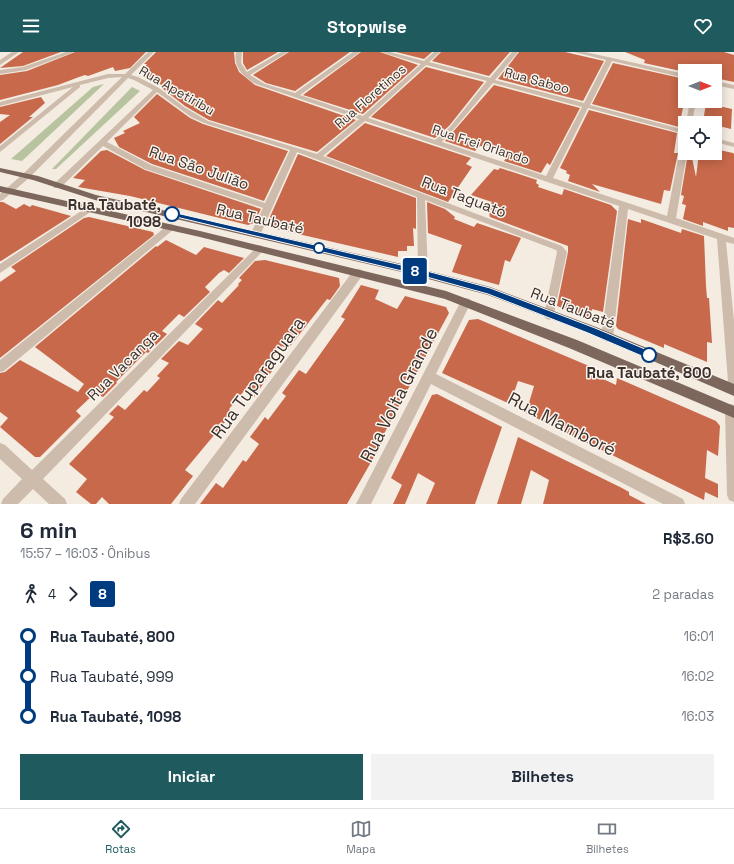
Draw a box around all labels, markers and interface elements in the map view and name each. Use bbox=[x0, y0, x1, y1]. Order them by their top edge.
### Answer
icon: menu bbox=[20, 15, 42, 37]
text: Stopwise bbox=[327, 15, 407, 38]
icon: heart bbox=[692, 15, 714, 37]
street label: Rua Floretinos bbox=[331, 61, 410, 132]
street label: Rua Apetiribu bbox=[136, 62, 218, 119]
street label: Rua Saboo bbox=[502, 64, 571, 97]
north arrow bbox=[678, 64, 722, 108]
map controls bbox=[678, 64, 722, 160]
button: locate bbox=[678, 116, 722, 160]
street label: Rua Frei Orlando bbox=[430, 121, 532, 168]
street label: Rua São Julião bbox=[147, 142, 252, 194]
street label: Rua Taguató bbox=[419, 172, 509, 221]
place label: Rua Taubaté, 1098 bbox=[68, 195, 161, 231]
street label: Rua Taubaté bbox=[215, 199, 306, 238]
marker: Rua Taubaté, 1098 bbox=[164, 206, 180, 222]
unlabelled marker bbox=[313, 242, 325, 254]
line badge: 8 bbox=[402, 258, 428, 284]
text: 8 bbox=[411, 262, 419, 280]
street label: Rua Taubaté bbox=[528, 283, 618, 332]
street label: Rua Tuparaguara bbox=[206, 312, 310, 443]
street label: Rua Volta Grande bbox=[355, 323, 442, 466]
street label: Rua Vacanga bbox=[83, 325, 163, 404]
marker: Rua Taubaté, 800 bbox=[641, 347, 657, 363]
place label: Rua Taubaté, 800 bbox=[586, 363, 712, 382]
street label: Rua Mamboré bbox=[504, 386, 620, 461]
text: 6 min bbox=[20, 516, 77, 544]
text: R$3.60 bbox=[663, 529, 714, 548]
text: 15:57 – 16:03 · Ônibus bbox=[20, 545, 150, 562]
icon: walk bbox=[20, 583, 42, 605]
icon: forward bbox=[62, 583, 84, 605]
text: 8 bbox=[98, 585, 107, 603]
text: 4 bbox=[48, 586, 56, 603]
text: 2 paradas bbox=[652, 586, 714, 603]
text: Rua Taubaté, 800 bbox=[50, 627, 175, 646]
text: 16:01 bbox=[684, 628, 714, 645]
text: Rua Taubaté, 999 bbox=[50, 667, 174, 686]
text: 16:02 bbox=[681, 668, 714, 685]
text: Rua Taubaté, 1098 bbox=[50, 707, 181, 726]
text: 16:03 bbox=[681, 708, 714, 725]
button: Iniciar bbox=[20, 754, 363, 800]
button: Bilhetes bbox=[371, 754, 714, 800]
tab: Rotas bbox=[105, 818, 136, 856]
tab: Mapa bbox=[346, 818, 376, 856]
tab: Bilhetes bbox=[586, 818, 629, 856]

